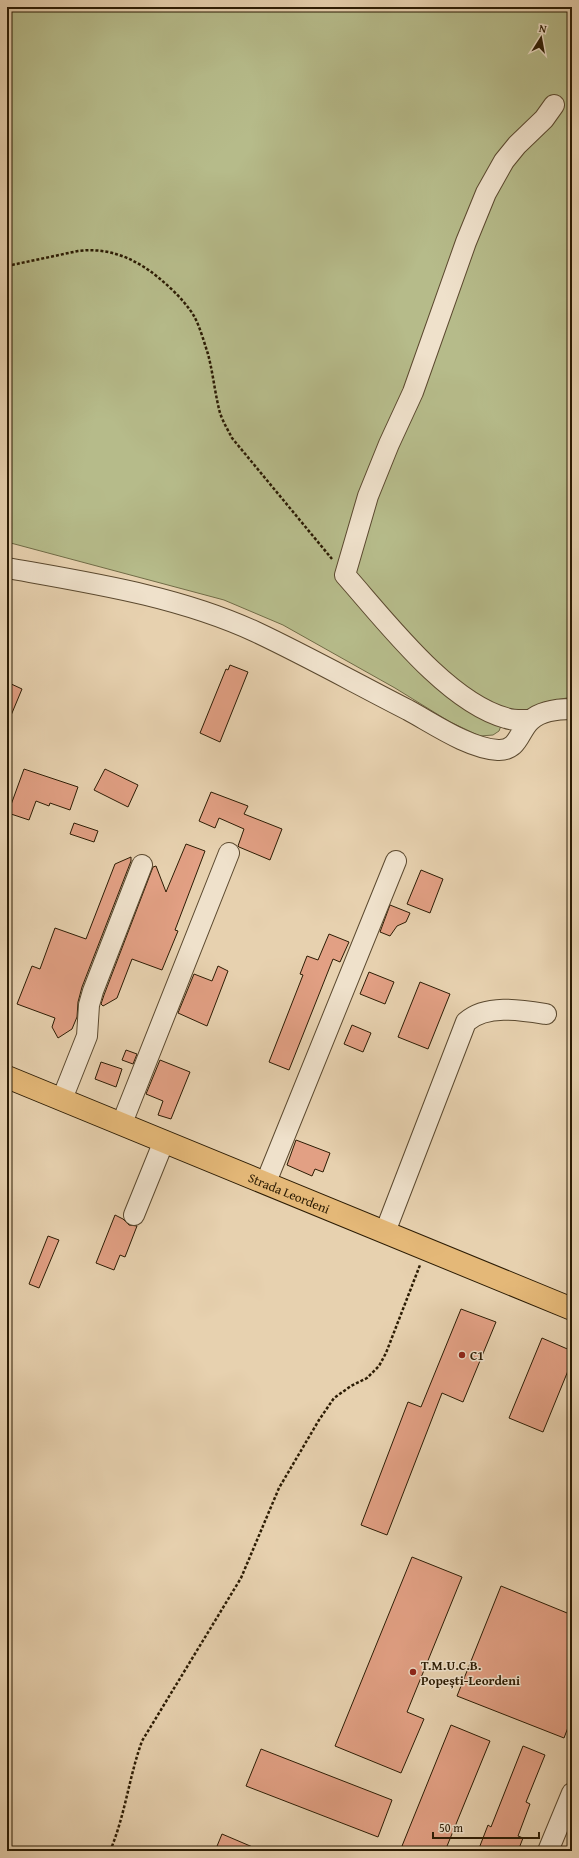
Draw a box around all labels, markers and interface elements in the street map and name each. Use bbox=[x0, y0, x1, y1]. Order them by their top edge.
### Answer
north arrow bbox=[521, 18, 561, 58]
text: N bbox=[538, 20, 549, 37]
street label: Strada Leordeni bbox=[245, 1168, 333, 1219]
place label: C1 bbox=[470, 1346, 484, 1365]
marker: C1 bbox=[457, 1350, 467, 1360]
place label: T.M.U.C.B. Popești-Leordeni bbox=[421, 1656, 520, 1690]
marker: T.M.U.C.B. Popești-Leordeni bbox=[408, 1667, 418, 1677]
scale bar bbox=[433, 1814, 539, 1840]
text: 50 m bbox=[439, 1819, 463, 1836]

